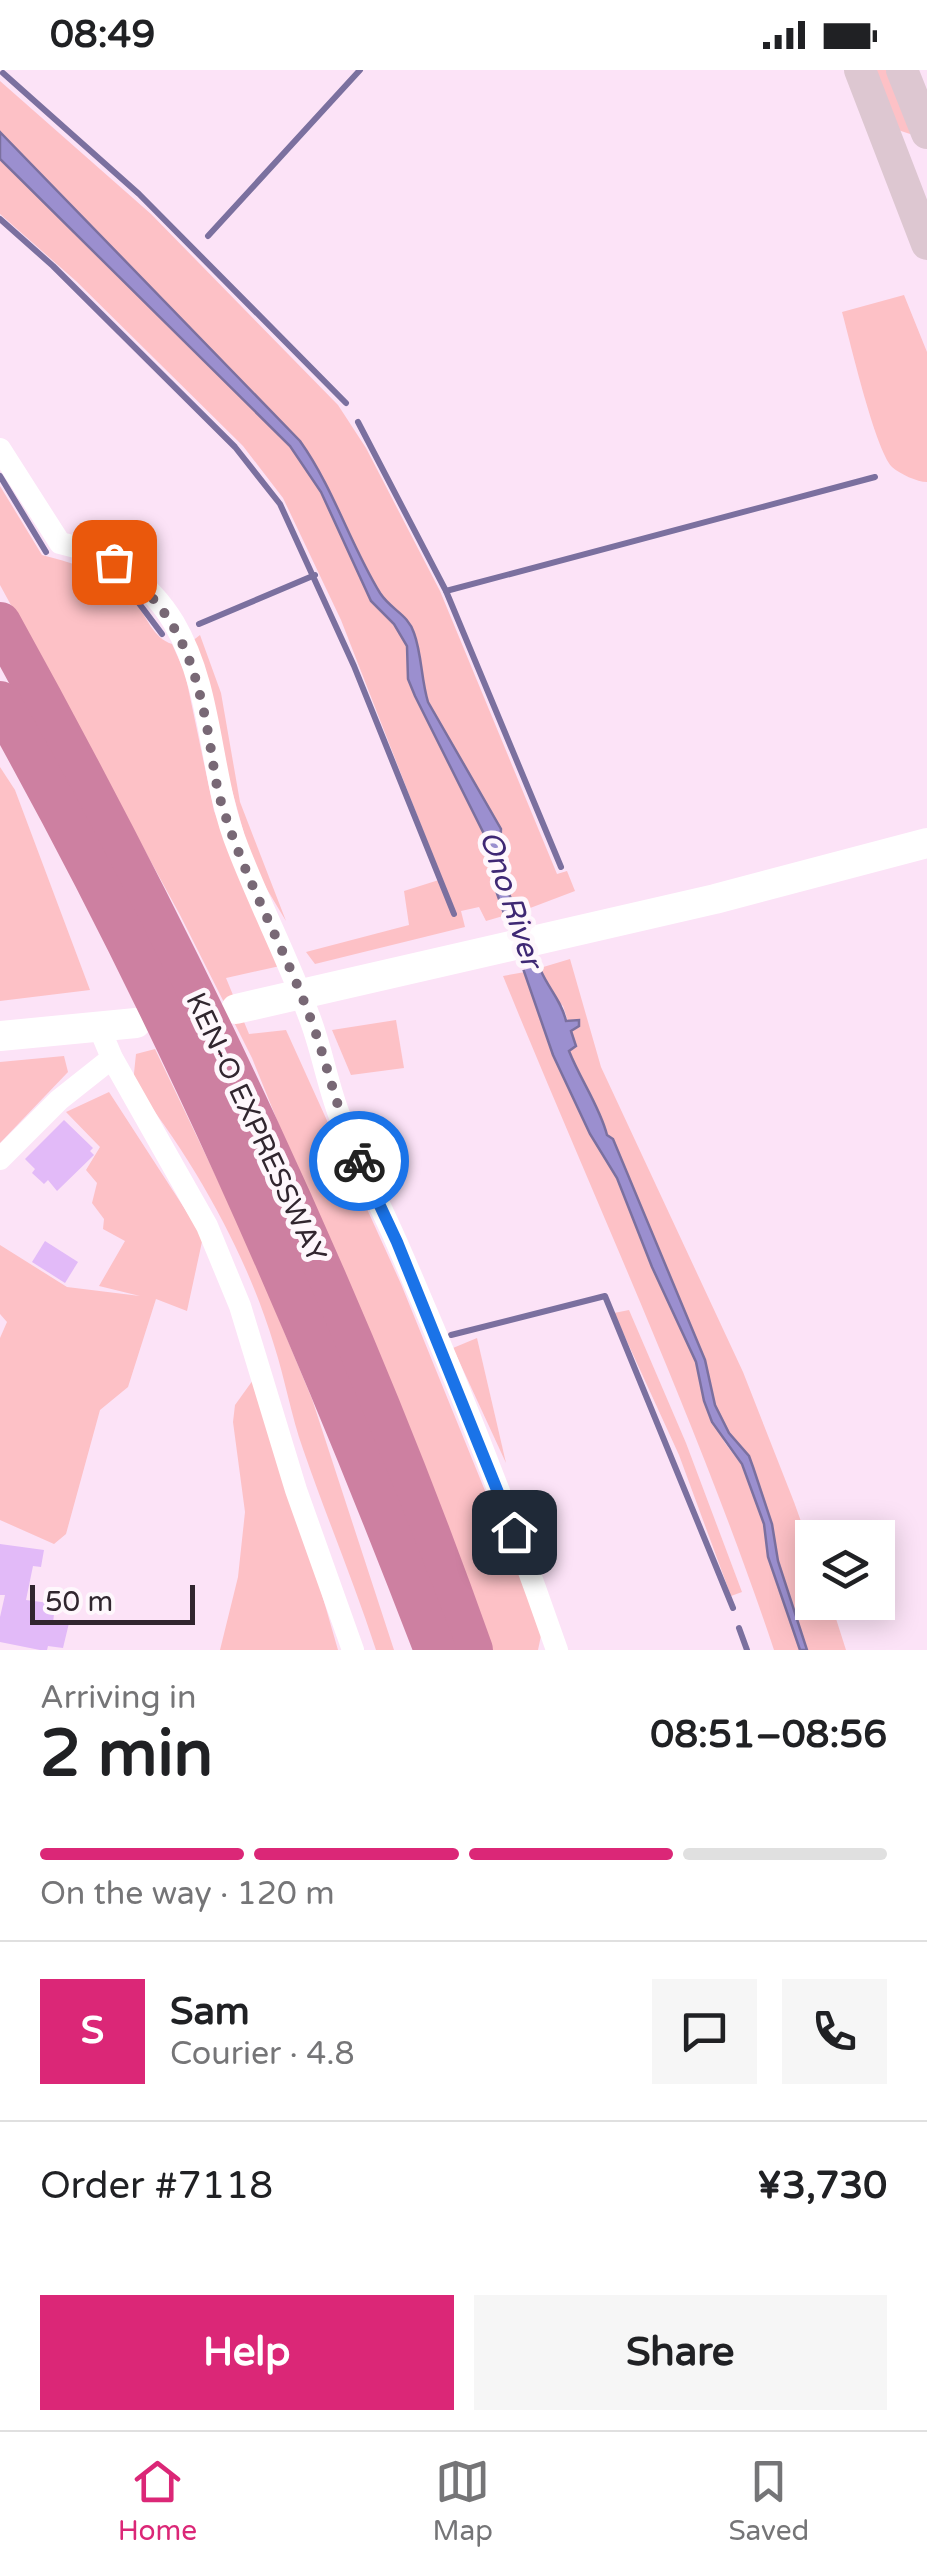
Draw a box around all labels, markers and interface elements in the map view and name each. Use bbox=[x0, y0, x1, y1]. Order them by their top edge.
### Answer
text: 08:49 bbox=[50, 12, 155, 58]
pin bbox=[72, 520, 157, 605]
icon: bag bbox=[87, 535, 142, 590]
water label: Ono River bbox=[471, 826, 551, 975]
street label: KEN-O EXPRESSWAY bbox=[179, 987, 334, 1268]
courier bbox=[309, 1111, 409, 1211]
icon: bike bbox=[332, 1134, 387, 1189]
pin bbox=[472, 1490, 557, 1575]
icon: home bbox=[487, 1505, 542, 1560]
map controls bbox=[795, 1520, 895, 1620]
button: layers bbox=[795, 1520, 895, 1620]
scale bar bbox=[30, 1580, 195, 1624]
text: 50 m bbox=[45, 1585, 113, 1619]
text: Arriving in bbox=[40, 1679, 197, 1717]
text: 08:51–08:56 bbox=[650, 1712, 887, 1758]
text: 2 min bbox=[40, 1715, 213, 1794]
text: On the way · 120 m bbox=[40, 1875, 335, 1913]
button: chat bbox=[652, 1979, 757, 2084]
button: phone bbox=[782, 1979, 887, 2084]
text: Sam bbox=[170, 1989, 250, 2035]
text: S bbox=[81, 2008, 104, 2054]
text: Courier · 4.8 bbox=[170, 2035, 355, 2073]
text: Order #7118 bbox=[40, 2163, 273, 2209]
text: ¥3,730 bbox=[757, 2163, 887, 2209]
button: Help bbox=[40, 2295, 454, 2410]
button: Share bbox=[474, 2295, 887, 2410]
tab: Home bbox=[118, 2454, 197, 2548]
tab: Map bbox=[432, 2454, 493, 2548]
tab: Saved bbox=[728, 2454, 809, 2548]

